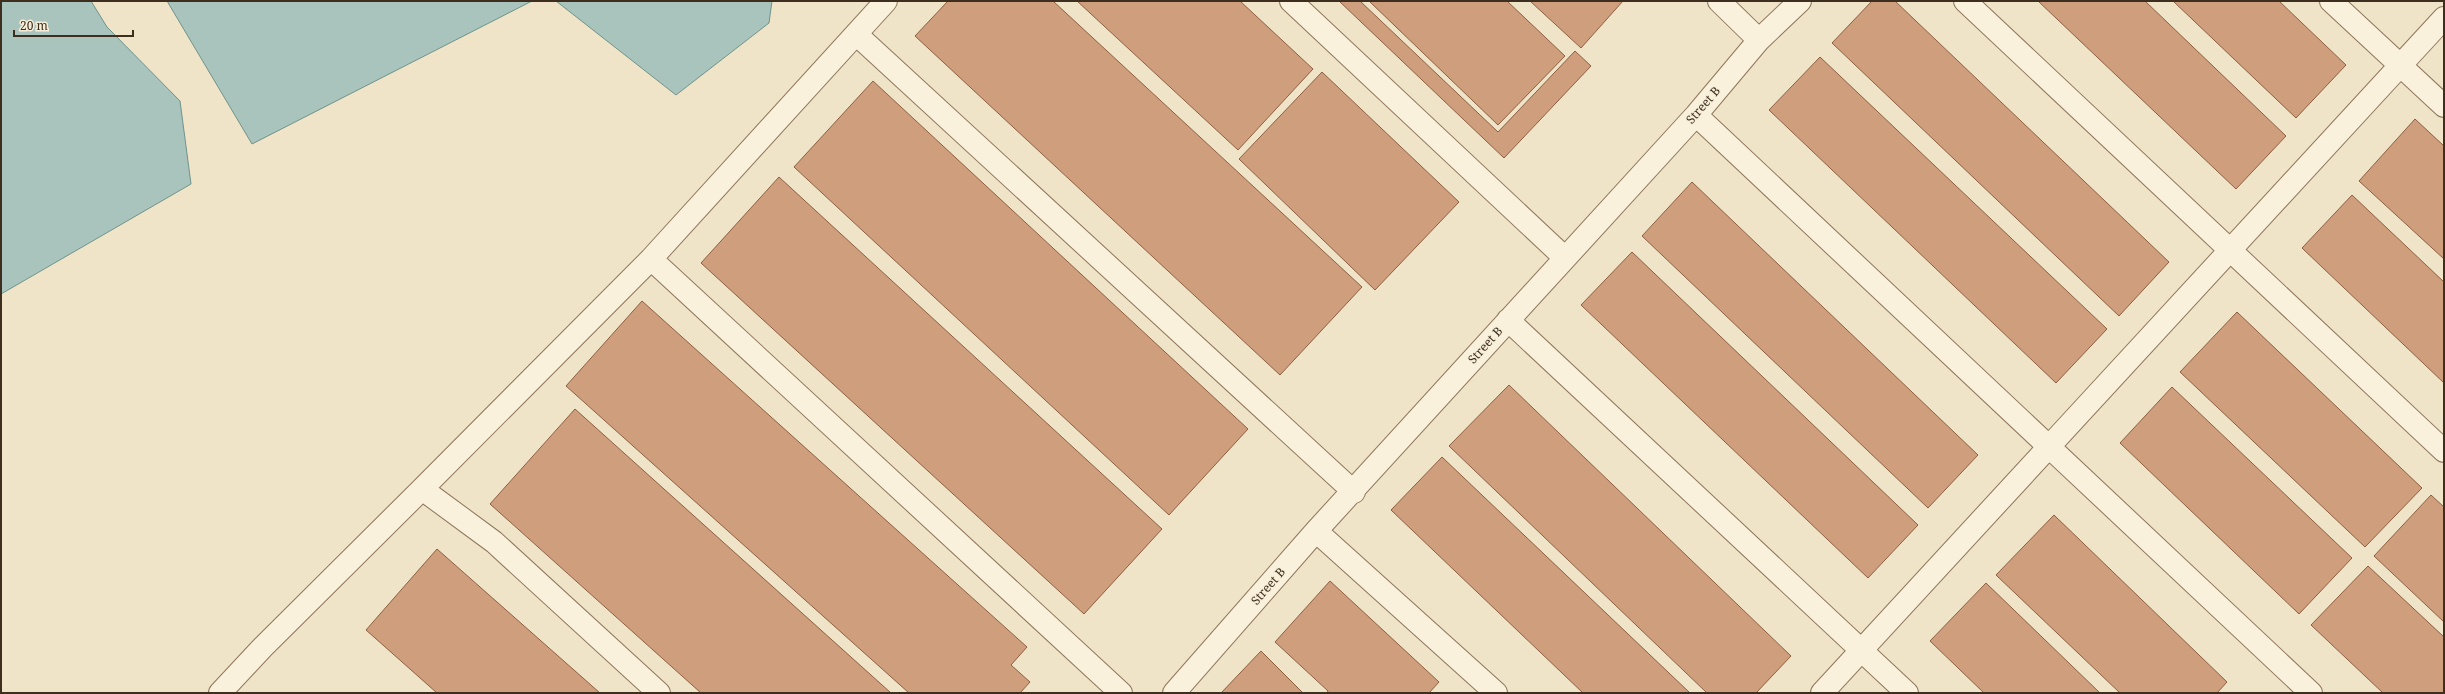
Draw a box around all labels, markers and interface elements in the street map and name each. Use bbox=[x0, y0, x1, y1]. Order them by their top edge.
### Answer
scale bar bbox=[14, 12, 133, 38]
text: 20 m bbox=[20, 17, 48, 34]
street label: Street B bbox=[1682, 83, 1724, 127]
street label: Street B bbox=[1464, 323, 1506, 367]
street label: Street B bbox=[1247, 564, 1289, 608]

